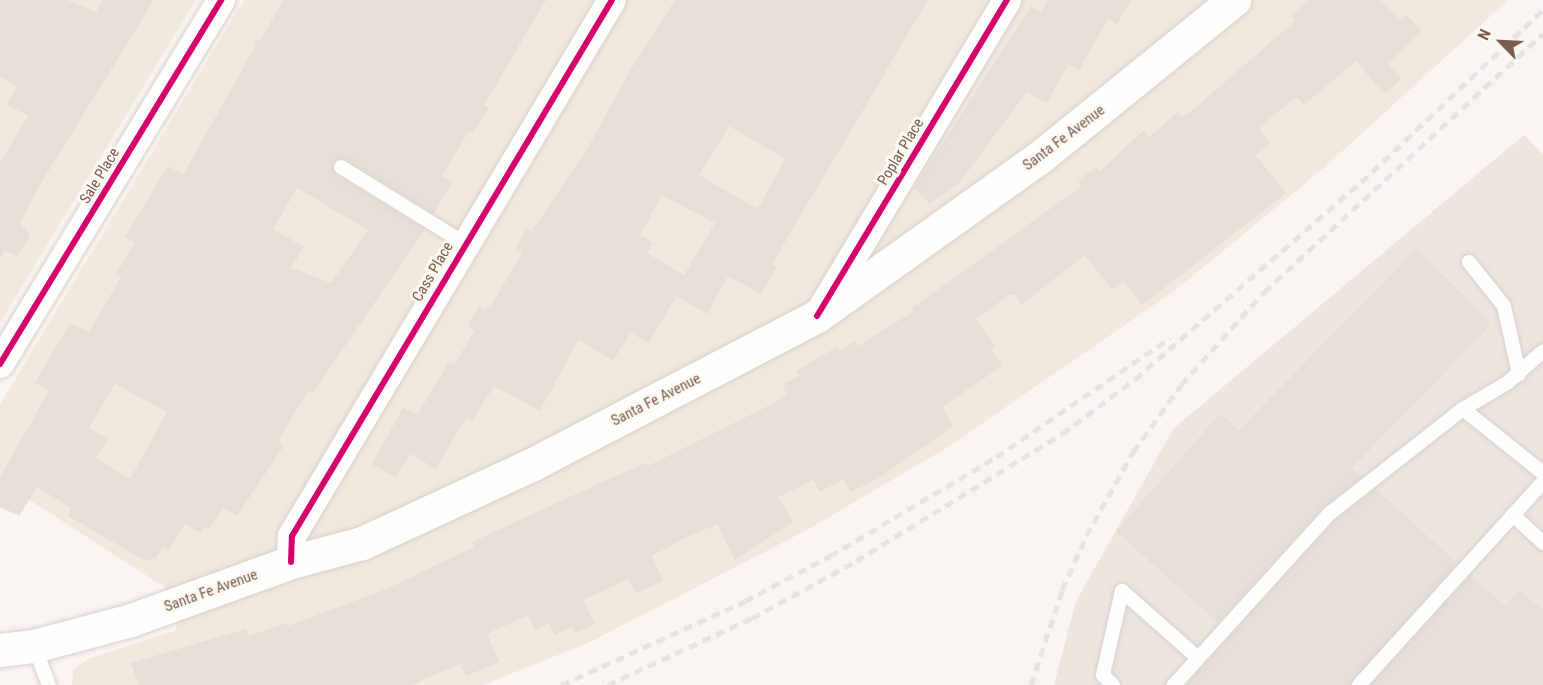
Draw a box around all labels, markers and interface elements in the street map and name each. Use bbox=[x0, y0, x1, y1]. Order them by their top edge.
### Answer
north arrow bbox=[1471, 12, 1531, 72]
text: N bbox=[1473, 26, 1495, 43]
street label: Santa Fe Avenue bbox=[1019, 101, 1109, 175]
street label: Poplar Place bbox=[874, 115, 928, 189]
street label: Sale Place bbox=[76, 145, 124, 207]
street label: Cass Place bbox=[409, 239, 457, 305]
street label: Santa Fe Avenue bbox=[608, 370, 704, 430]
street label: Santa Fe Avenue bbox=[162, 566, 260, 616]

